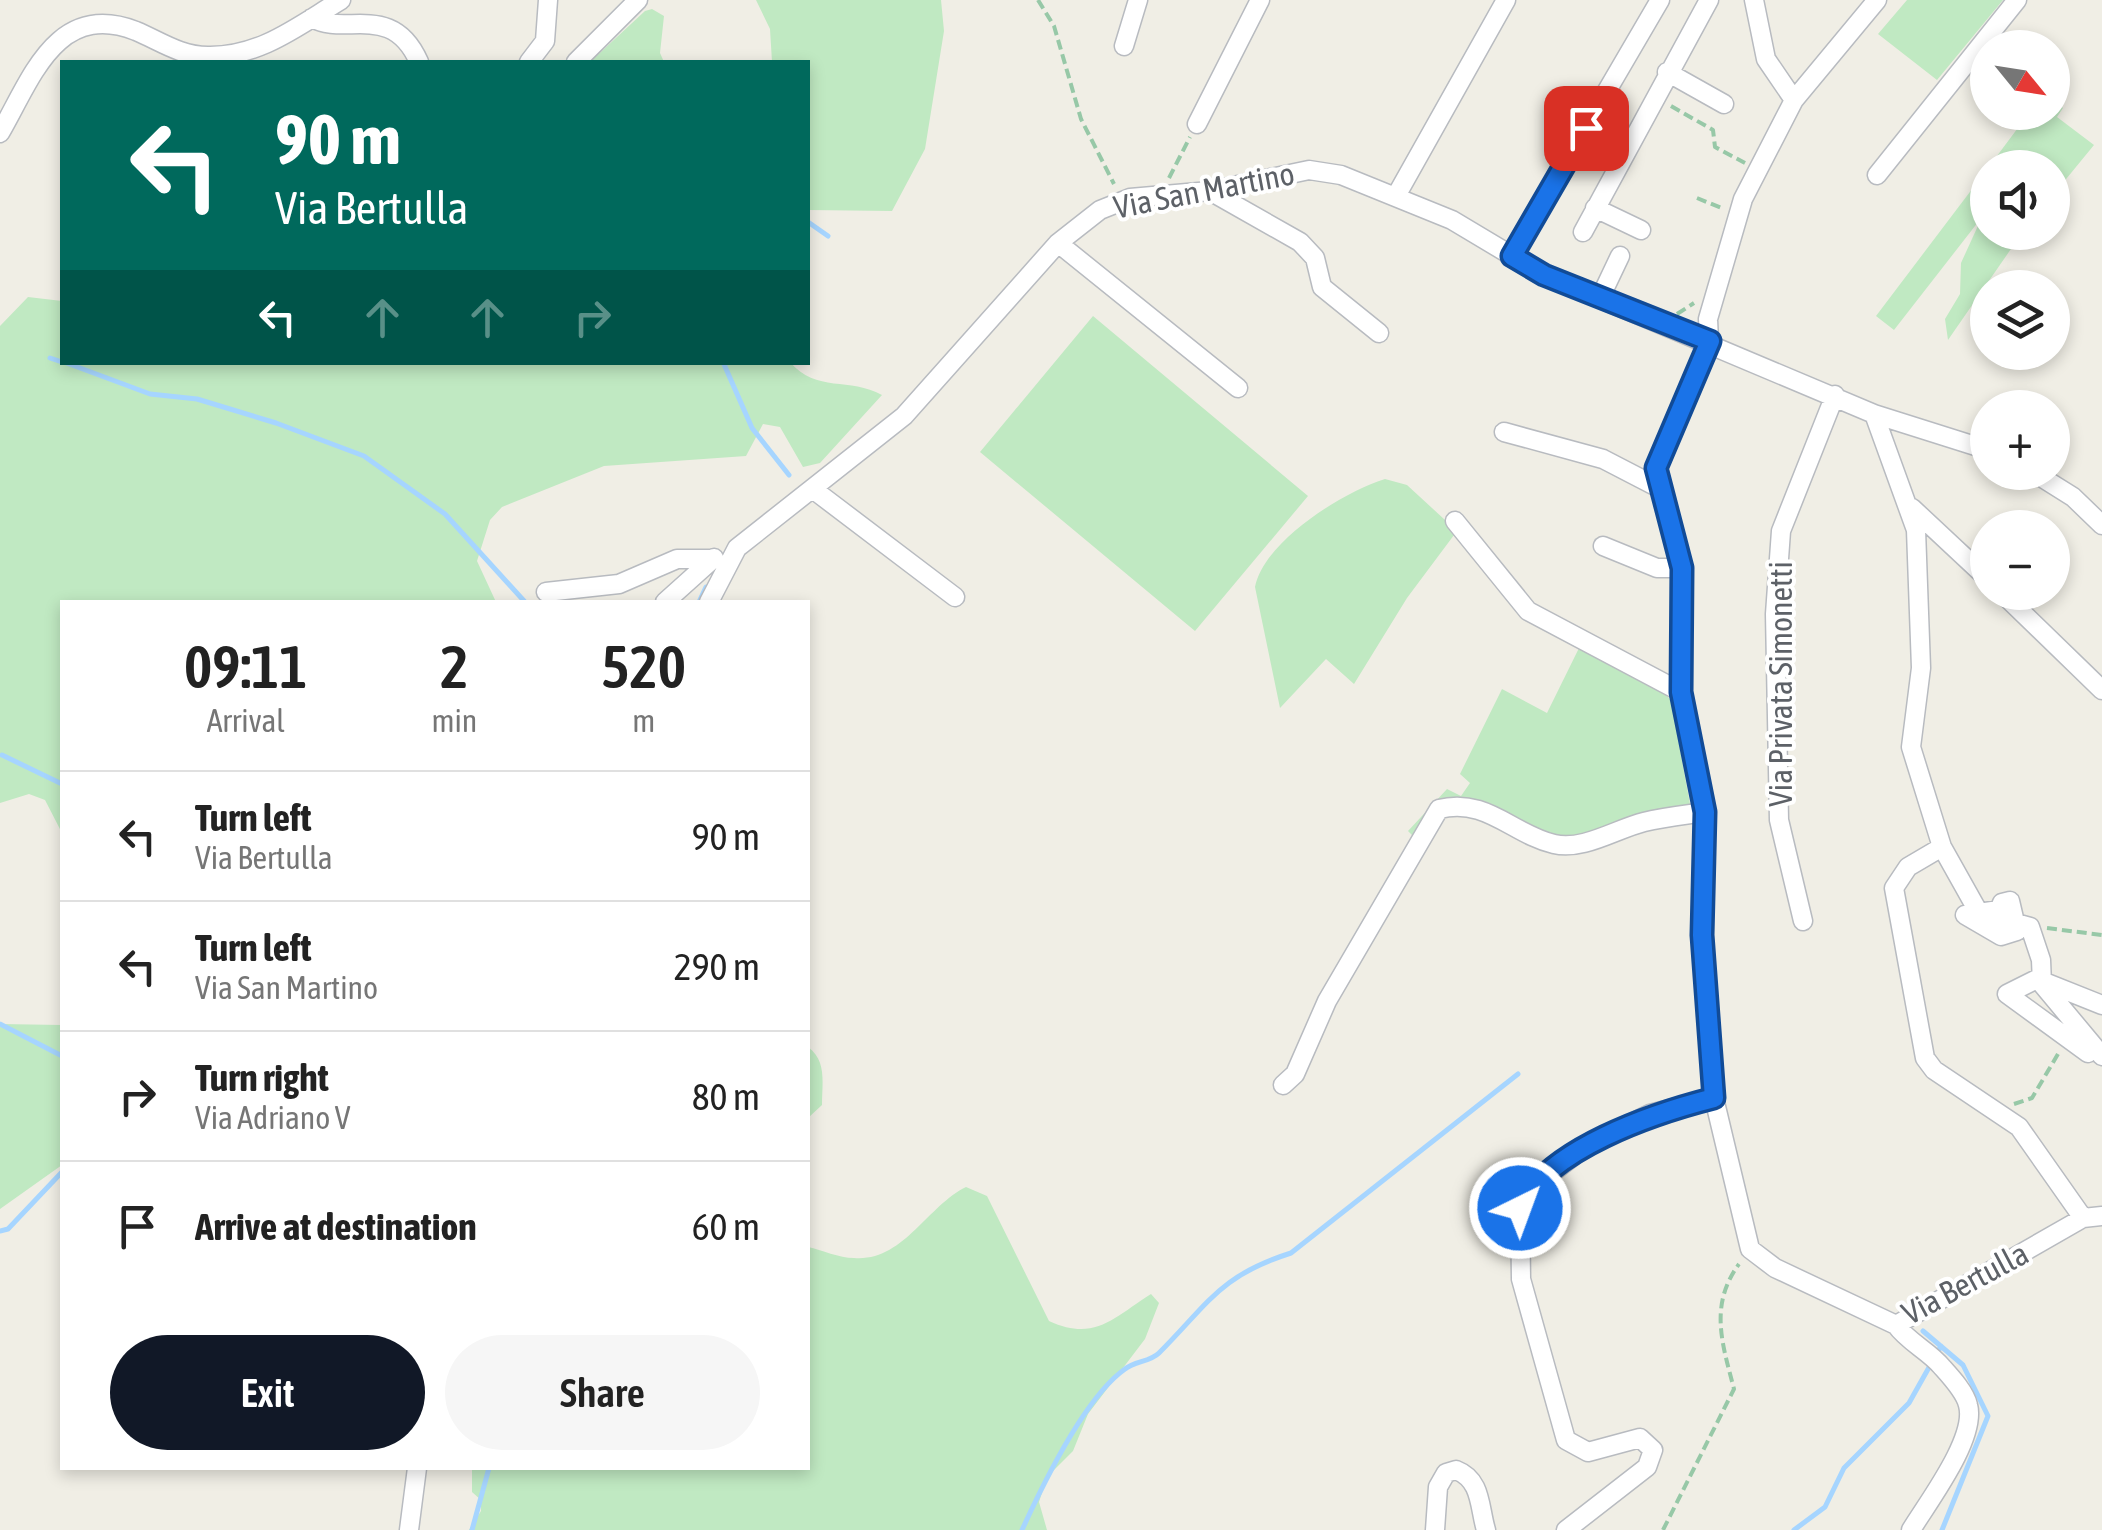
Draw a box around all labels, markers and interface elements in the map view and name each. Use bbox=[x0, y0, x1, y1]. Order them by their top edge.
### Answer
north arrow bbox=[1970, 30, 2070, 130]
map controls bbox=[1970, 30, 2070, 610]
pin bbox=[1544, 86, 1629, 171]
text: 90 m bbox=[275, 99, 401, 179]
icon: left bbox=[110, 100, 240, 230]
icon: arrive bbox=[1559, 101, 1614, 156]
button: sound bbox=[1970, 150, 2070, 250]
street label: Via San Martino bbox=[1111, 154, 1297, 226]
text: Via Bertulla bbox=[275, 182, 469, 234]
button: layers bbox=[1970, 270, 2070, 370]
icon: left bbox=[250, 290, 305, 345]
icon: ahead bbox=[355, 290, 410, 345]
icon: ahead bbox=[460, 290, 515, 345]
icon: right bbox=[565, 290, 620, 345]
button: + bbox=[1970, 390, 2070, 490]
button: − bbox=[1970, 510, 2070, 610]
street label: Via Privata Simonetti bbox=[1762, 561, 1799, 807]
text: 09:11 bbox=[184, 632, 307, 701]
text: 2 bbox=[440, 632, 469, 701]
text: 520 bbox=[601, 632, 686, 701]
text: Arrival bbox=[207, 702, 285, 739]
text: min bbox=[431, 702, 477, 739]
text: m bbox=[632, 702, 655, 739]
text: Turn left bbox=[195, 796, 311, 839]
icon: left bbox=[110, 809, 165, 864]
text: 90 m bbox=[692, 815, 760, 858]
text: Via Bertulla bbox=[195, 839, 333, 876]
text: Turn left bbox=[195, 926, 311, 969]
icon: left bbox=[110, 939, 165, 994]
text: 290 m bbox=[674, 945, 760, 988]
text: Via San Martino bbox=[195, 969, 378, 1006]
text: Turn right bbox=[195, 1056, 329, 1099]
icon: right bbox=[110, 1069, 165, 1124]
text: 80 m bbox=[692, 1075, 760, 1118]
text: Via Adriano V bbox=[195, 1099, 350, 1136]
position arrow bbox=[1468, 1156, 1572, 1260]
icon: arrive bbox=[110, 1199, 165, 1254]
text: Arrive at destination bbox=[195, 1205, 477, 1248]
text: 60 m bbox=[692, 1205, 760, 1248]
street label: Via Bertulla bbox=[1896, 1234, 2034, 1332]
button: Exit bbox=[110, 1335, 425, 1450]
button: Share bbox=[445, 1335, 760, 1450]

